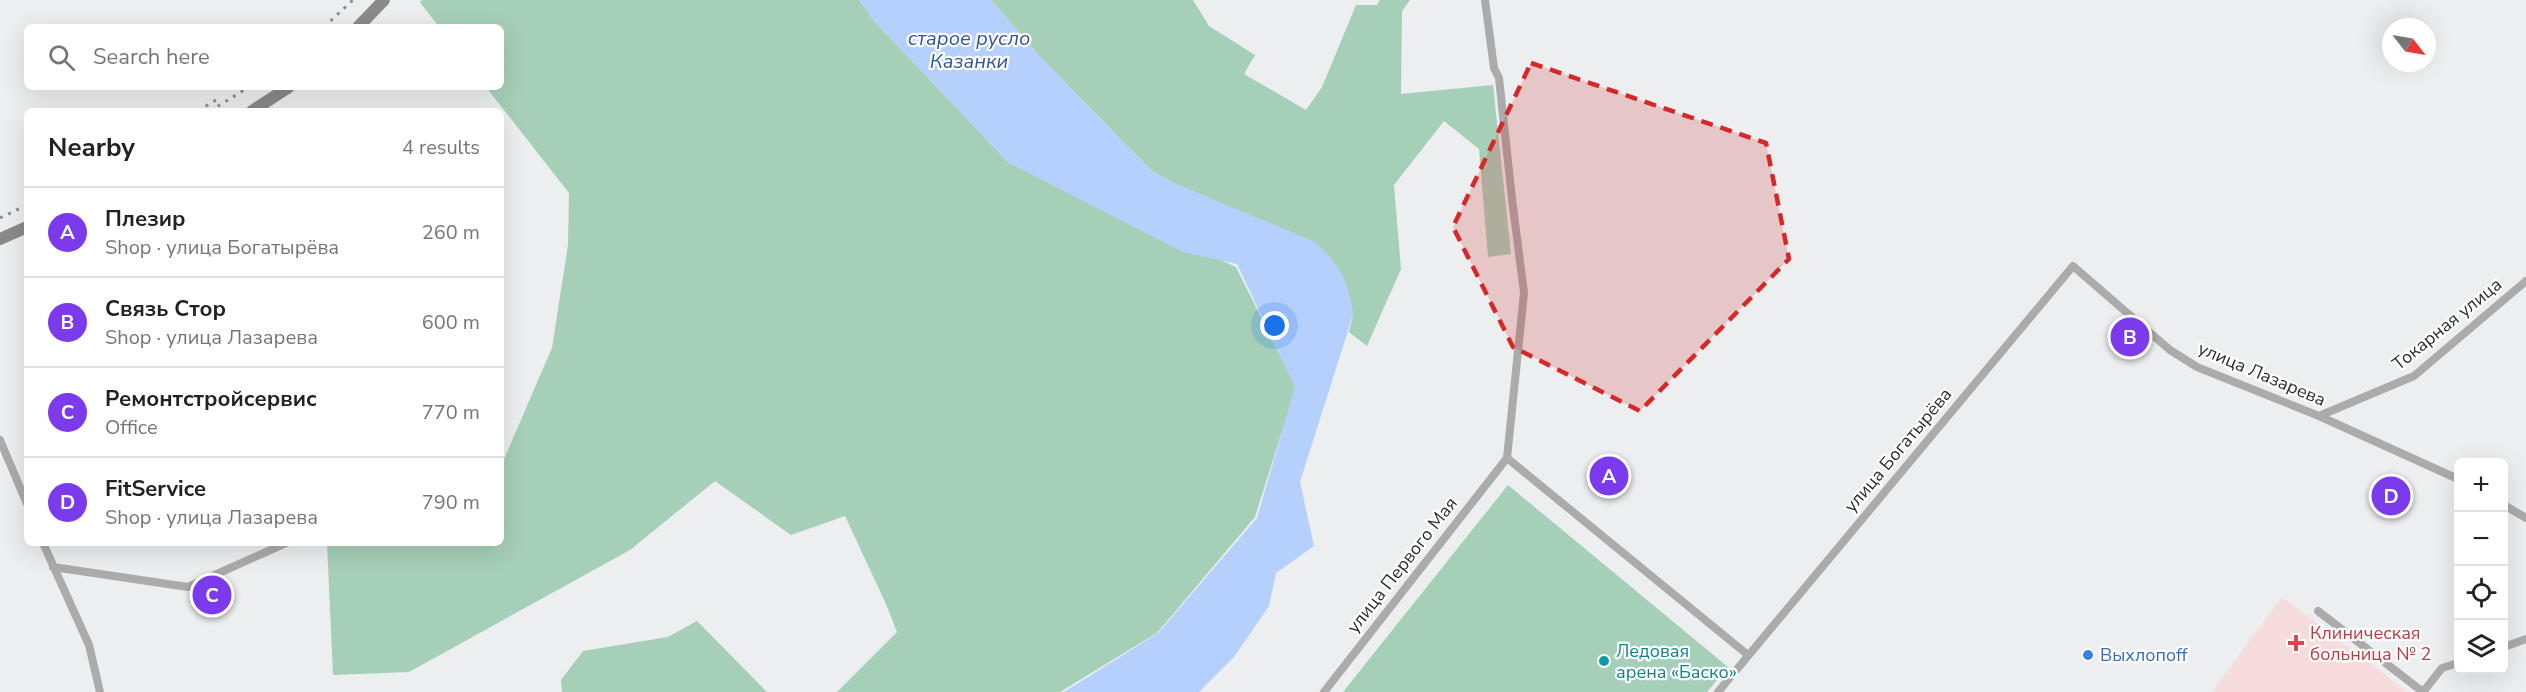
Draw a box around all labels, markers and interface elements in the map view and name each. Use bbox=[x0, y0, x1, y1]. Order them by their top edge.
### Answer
north arrow bbox=[2382, 18, 2436, 72]
search box bbox=[24, 24, 504, 90]
water label: старое русло Казанки bbox=[908, 25, 1030, 75]
icon: search bbox=[45, 41, 78, 74]
text: Search here bbox=[93, 42, 210, 72]
text: Nearby bbox=[48, 130, 135, 165]
text: 4 results bbox=[402, 134, 480, 161]
text: Плезир bbox=[105, 204, 185, 234]
text: A bbox=[60, 219, 75, 246]
text: 260 m bbox=[422, 219, 480, 246]
text: Shop · улица Богатырёва bbox=[105, 234, 339, 261]
street label: Токарная улица bbox=[2387, 272, 2507, 376]
text: Связь Стор bbox=[105, 294, 226, 324]
text: B bbox=[61, 309, 74, 336]
text: 600 m bbox=[422, 309, 480, 336]
your location bbox=[1260, 311, 1289, 340]
pin: B bbox=[2110, 314, 2150, 360]
text: Shop · улица Лазарева bbox=[105, 324, 318, 351]
street label: улица Лазарева bbox=[2194, 336, 2330, 412]
street label: улица Богатырёва bbox=[1839, 383, 1957, 517]
text: Ремонтстройсервис bbox=[105, 384, 317, 414]
text: C bbox=[61, 399, 74, 426]
text: 770 m bbox=[422, 399, 480, 426]
text: Office bbox=[105, 414, 158, 441]
pin: A bbox=[1590, 454, 1628, 498]
map controls bbox=[2454, 458, 2508, 674]
button: + bbox=[2454, 458, 2508, 512]
text: FitService bbox=[105, 474, 206, 504]
pin: D bbox=[2372, 474, 2410, 518]
text: D bbox=[60, 489, 75, 516]
text: 790 m bbox=[422, 489, 480, 516]
street label: улица Первого Мая bbox=[1341, 492, 1463, 638]
text: Shop · улица Лазарева bbox=[105, 504, 318, 531]
button: − bbox=[2454, 512, 2508, 566]
button: locate bbox=[2454, 566, 2508, 620]
pin: C bbox=[192, 572, 232, 618]
button: layers bbox=[2454, 620, 2508, 674]
place label: Клиническая больница № 2 bbox=[2310, 621, 2431, 666]
marker: Клиническая больница № 2 bbox=[2287, 634, 2305, 652]
place label: Ледовая арена «Баско» bbox=[1616, 639, 1737, 684]
place label: Выхлопoff bbox=[2100, 643, 2189, 667]
marker: Выхлопoff bbox=[2081, 648, 2095, 662]
marker: Ледовая арена «Баско» bbox=[1597, 654, 1611, 668]

